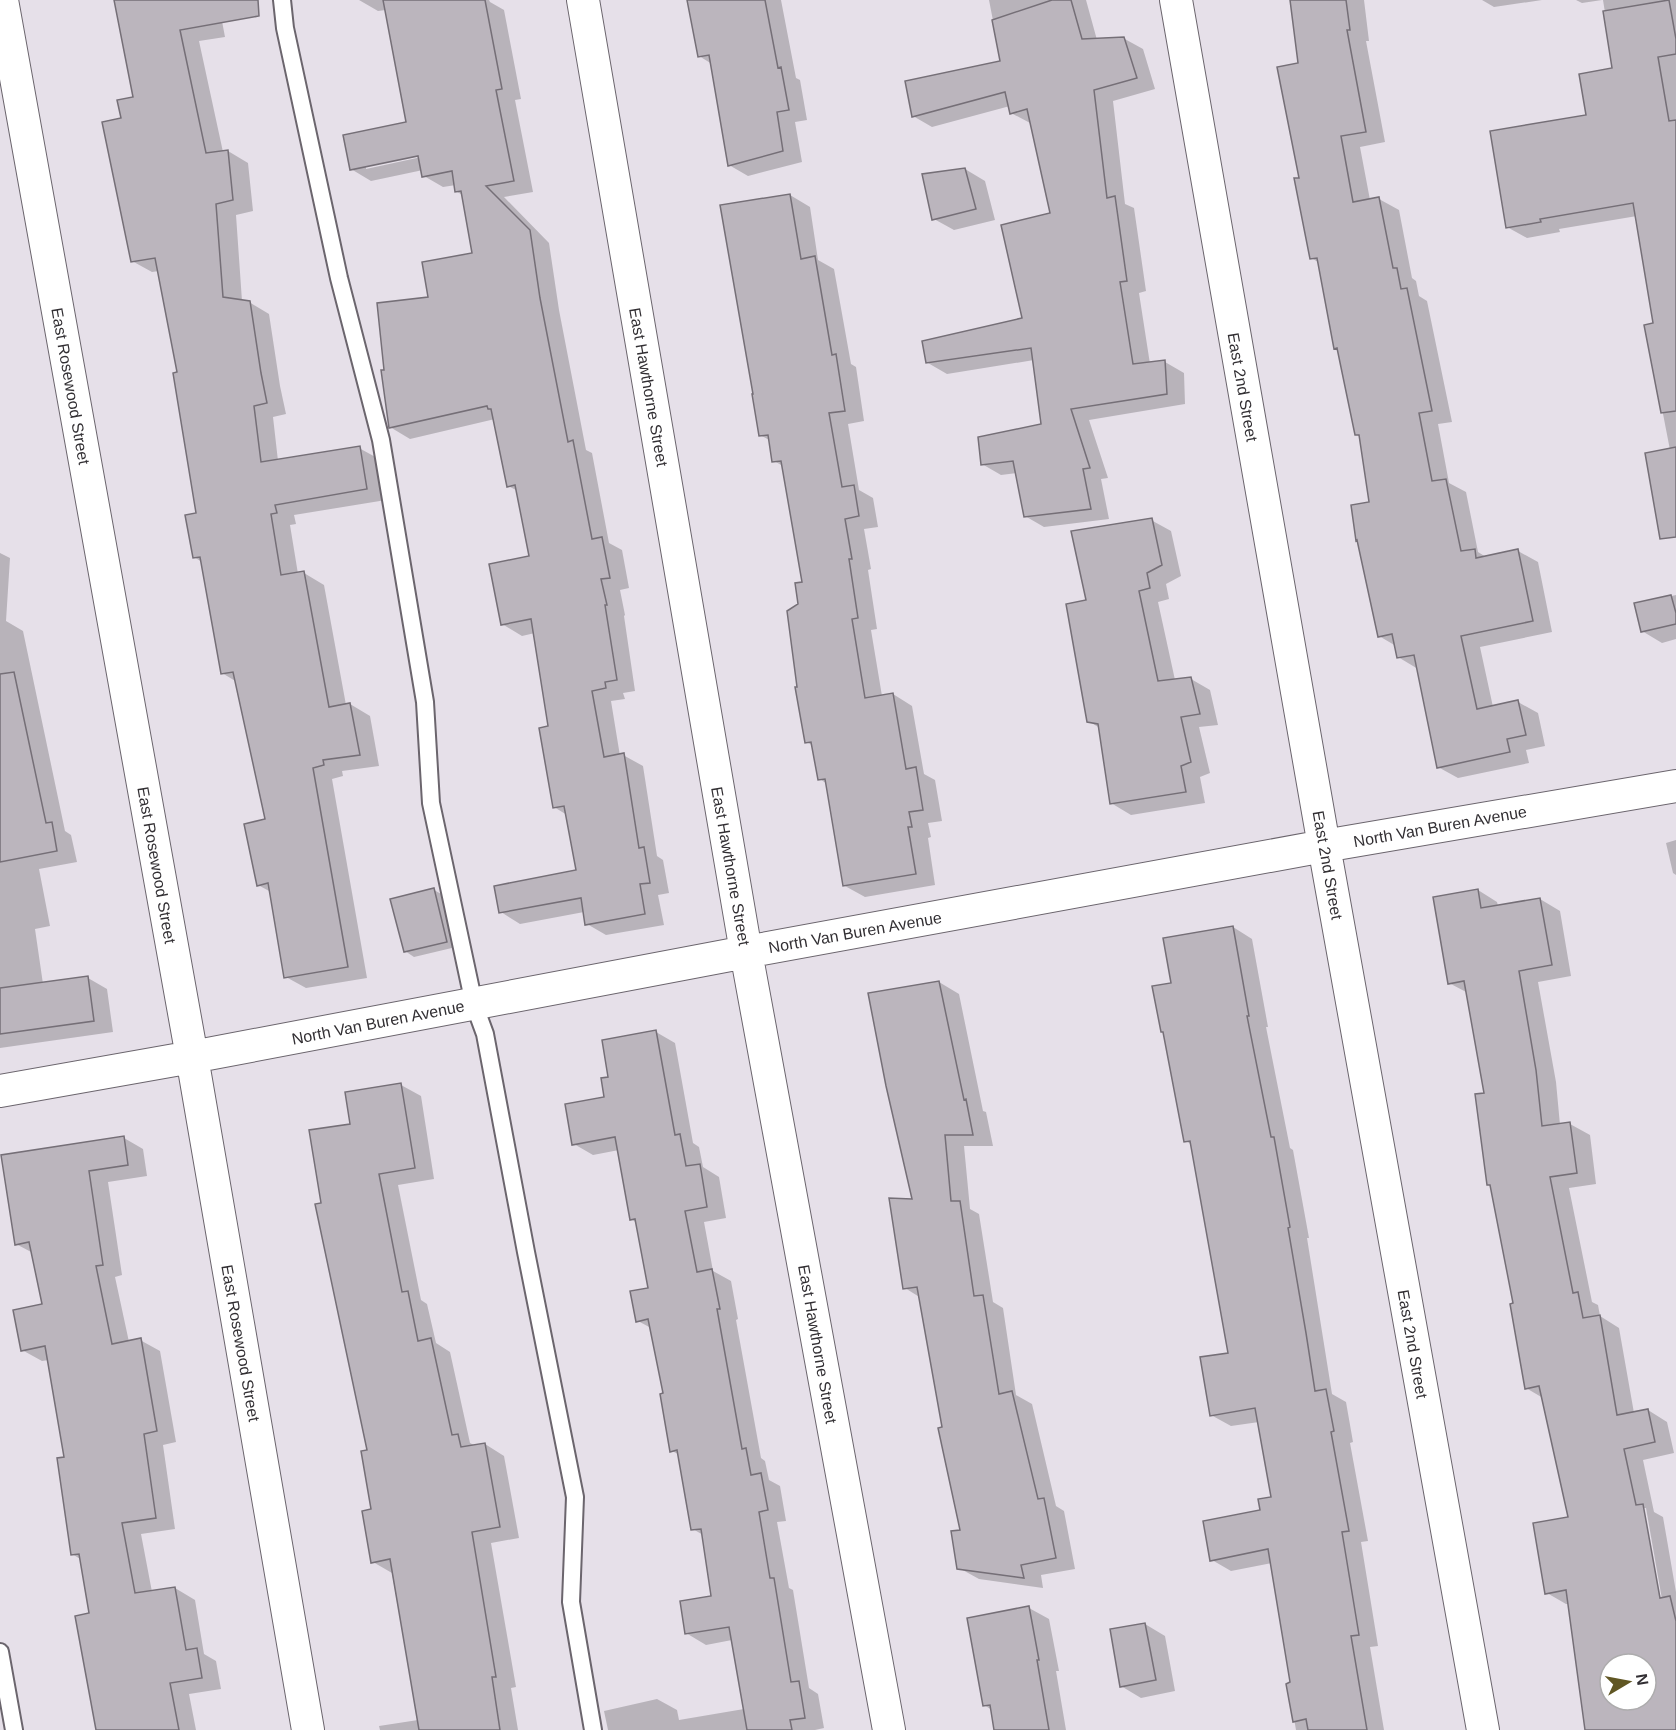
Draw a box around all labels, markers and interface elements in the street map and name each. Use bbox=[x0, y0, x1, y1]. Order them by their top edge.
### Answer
street label: East Rosewood Street bbox=[48, 306, 93, 466]
street label: East Hawthorne Street bbox=[626, 306, 671, 468]
street label: East 2nd Street bbox=[1225, 331, 1261, 443]
street label: East Rosewood Street bbox=[134, 785, 179, 945]
street label: East Hawthorne Street bbox=[708, 785, 753, 947]
street label: North Van Buren Avenue bbox=[1352, 803, 1528, 850]
street label: East 2nd Street bbox=[1310, 809, 1346, 921]
street label: North Van Buren Avenue bbox=[767, 909, 943, 956]
street label: North Van Buren Avenue bbox=[290, 997, 466, 1048]
street label: East Rosewood Street bbox=[218, 1263, 263, 1423]
street label: East Hawthorne Street bbox=[795, 1263, 840, 1425]
street label: East 2nd Street bbox=[1395, 1288, 1431, 1400]
north arrow bbox=[1598, 1652, 1658, 1712]
text: N bbox=[1633, 1672, 1652, 1687]

